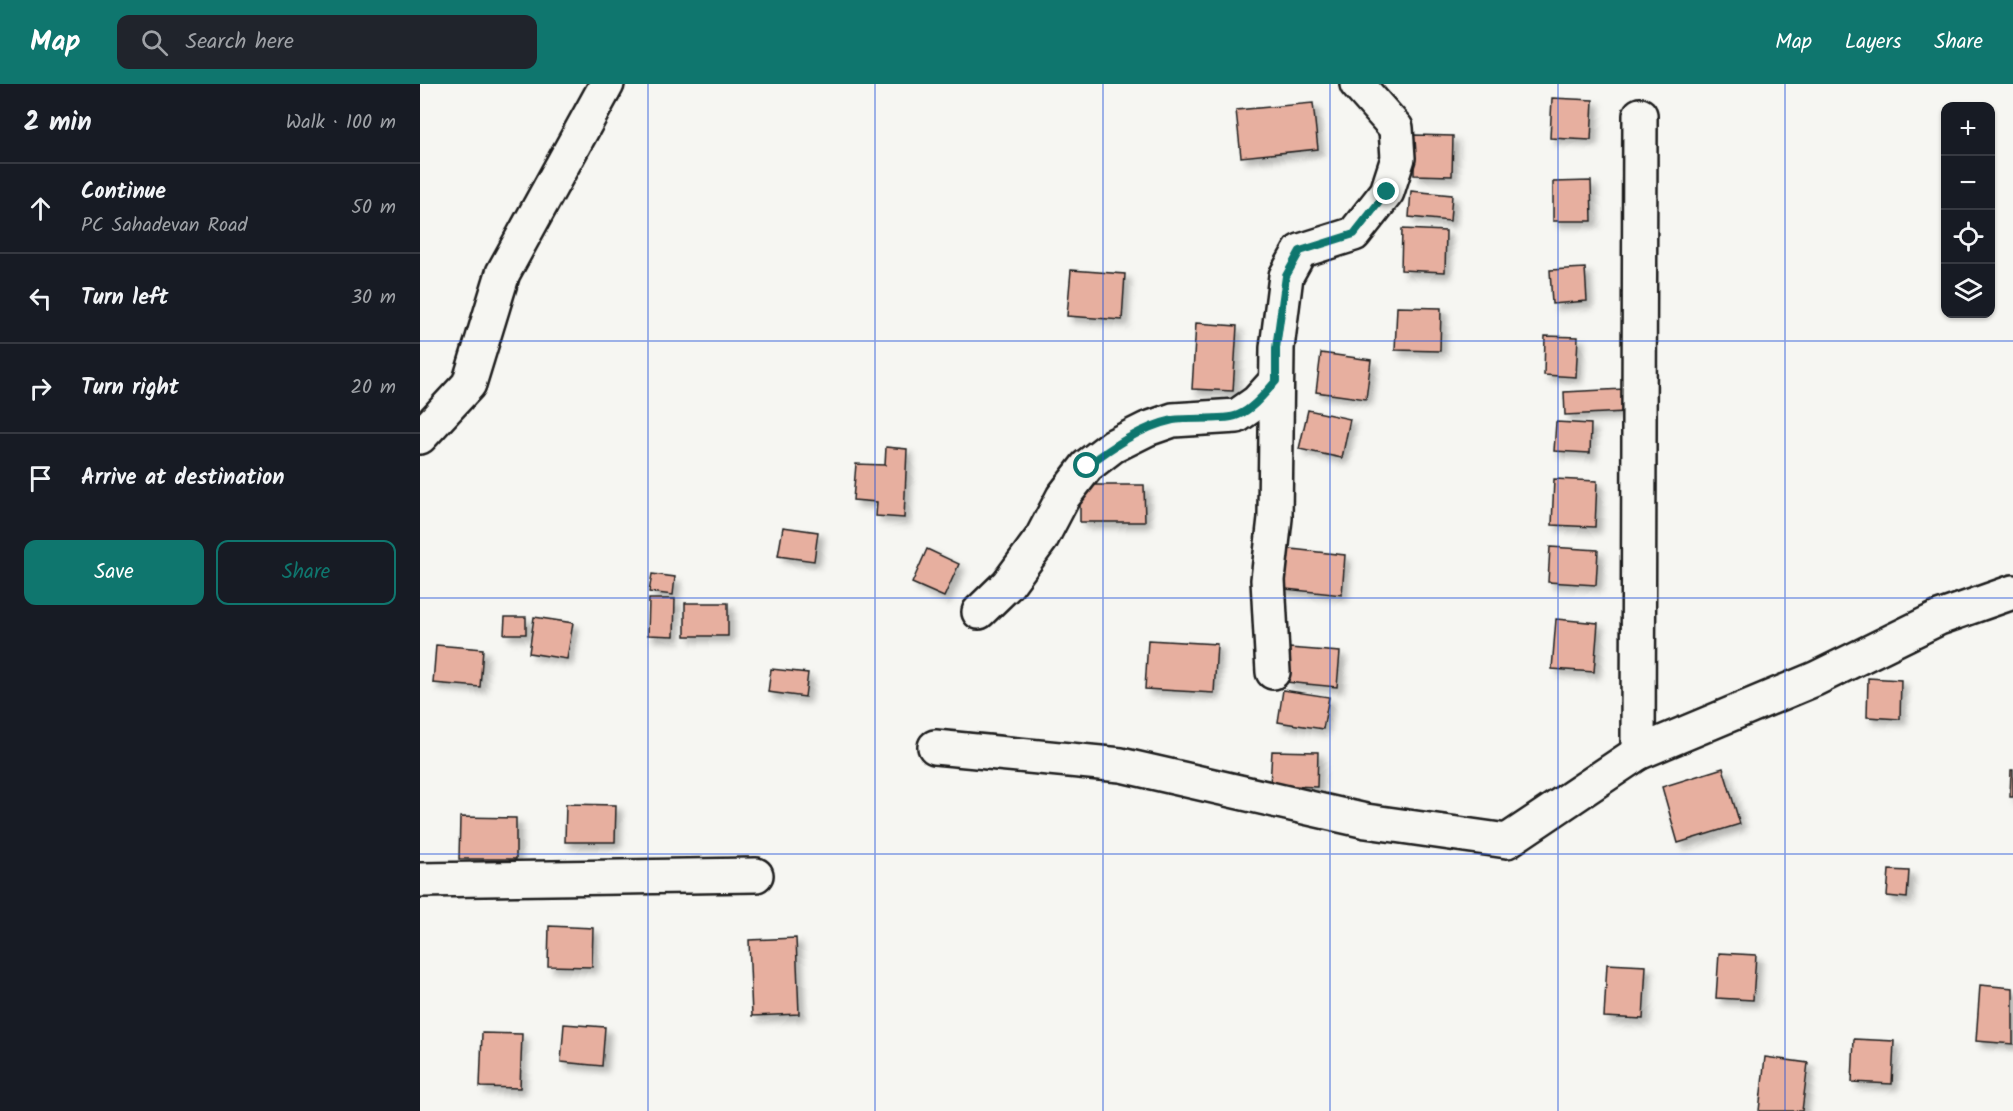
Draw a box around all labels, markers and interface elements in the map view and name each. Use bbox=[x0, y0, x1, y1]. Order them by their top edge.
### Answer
search box bbox=[117, 15, 537, 69]
text: Map bbox=[30, 20, 81, 65]
text: Search here bbox=[186, 25, 294, 60]
icon: search bbox=[138, 26, 171, 59]
text: Map bbox=[1775, 26, 1812, 59]
text: Layers bbox=[1845, 26, 1901, 59]
text: Share bbox=[1934, 26, 1983, 59]
text: 2 min bbox=[24, 102, 92, 144]
map controls bbox=[1941, 102, 1995, 318]
button: + bbox=[1941, 102, 1995, 156]
text: Walk · 100 m bbox=[286, 107, 396, 139]
button: − bbox=[1941, 156, 1995, 210]
text: Continue bbox=[81, 175, 166, 210]
route end bbox=[1373, 178, 1399, 204]
icon: ahead bbox=[24, 192, 57, 225]
text: 50 m bbox=[351, 192, 396, 224]
text: PC Sahadevan Road bbox=[81, 210, 248, 242]
button: locate bbox=[1941, 210, 1995, 264]
button: layers bbox=[1941, 264, 1995, 318]
text: Turn left bbox=[81, 281, 168, 316]
icon: left bbox=[24, 282, 57, 315]
text: 30 m bbox=[351, 282, 396, 314]
text: Turn right bbox=[81, 371, 179, 406]
icon: right bbox=[24, 372, 57, 405]
text: 20 m bbox=[350, 372, 396, 404]
route start bbox=[1073, 452, 1099, 478]
text: Arrive at destination bbox=[81, 461, 284, 496]
icon: arrive bbox=[24, 462, 57, 495]
button: Save bbox=[24, 540, 204, 605]
button: Share bbox=[216, 540, 396, 605]

